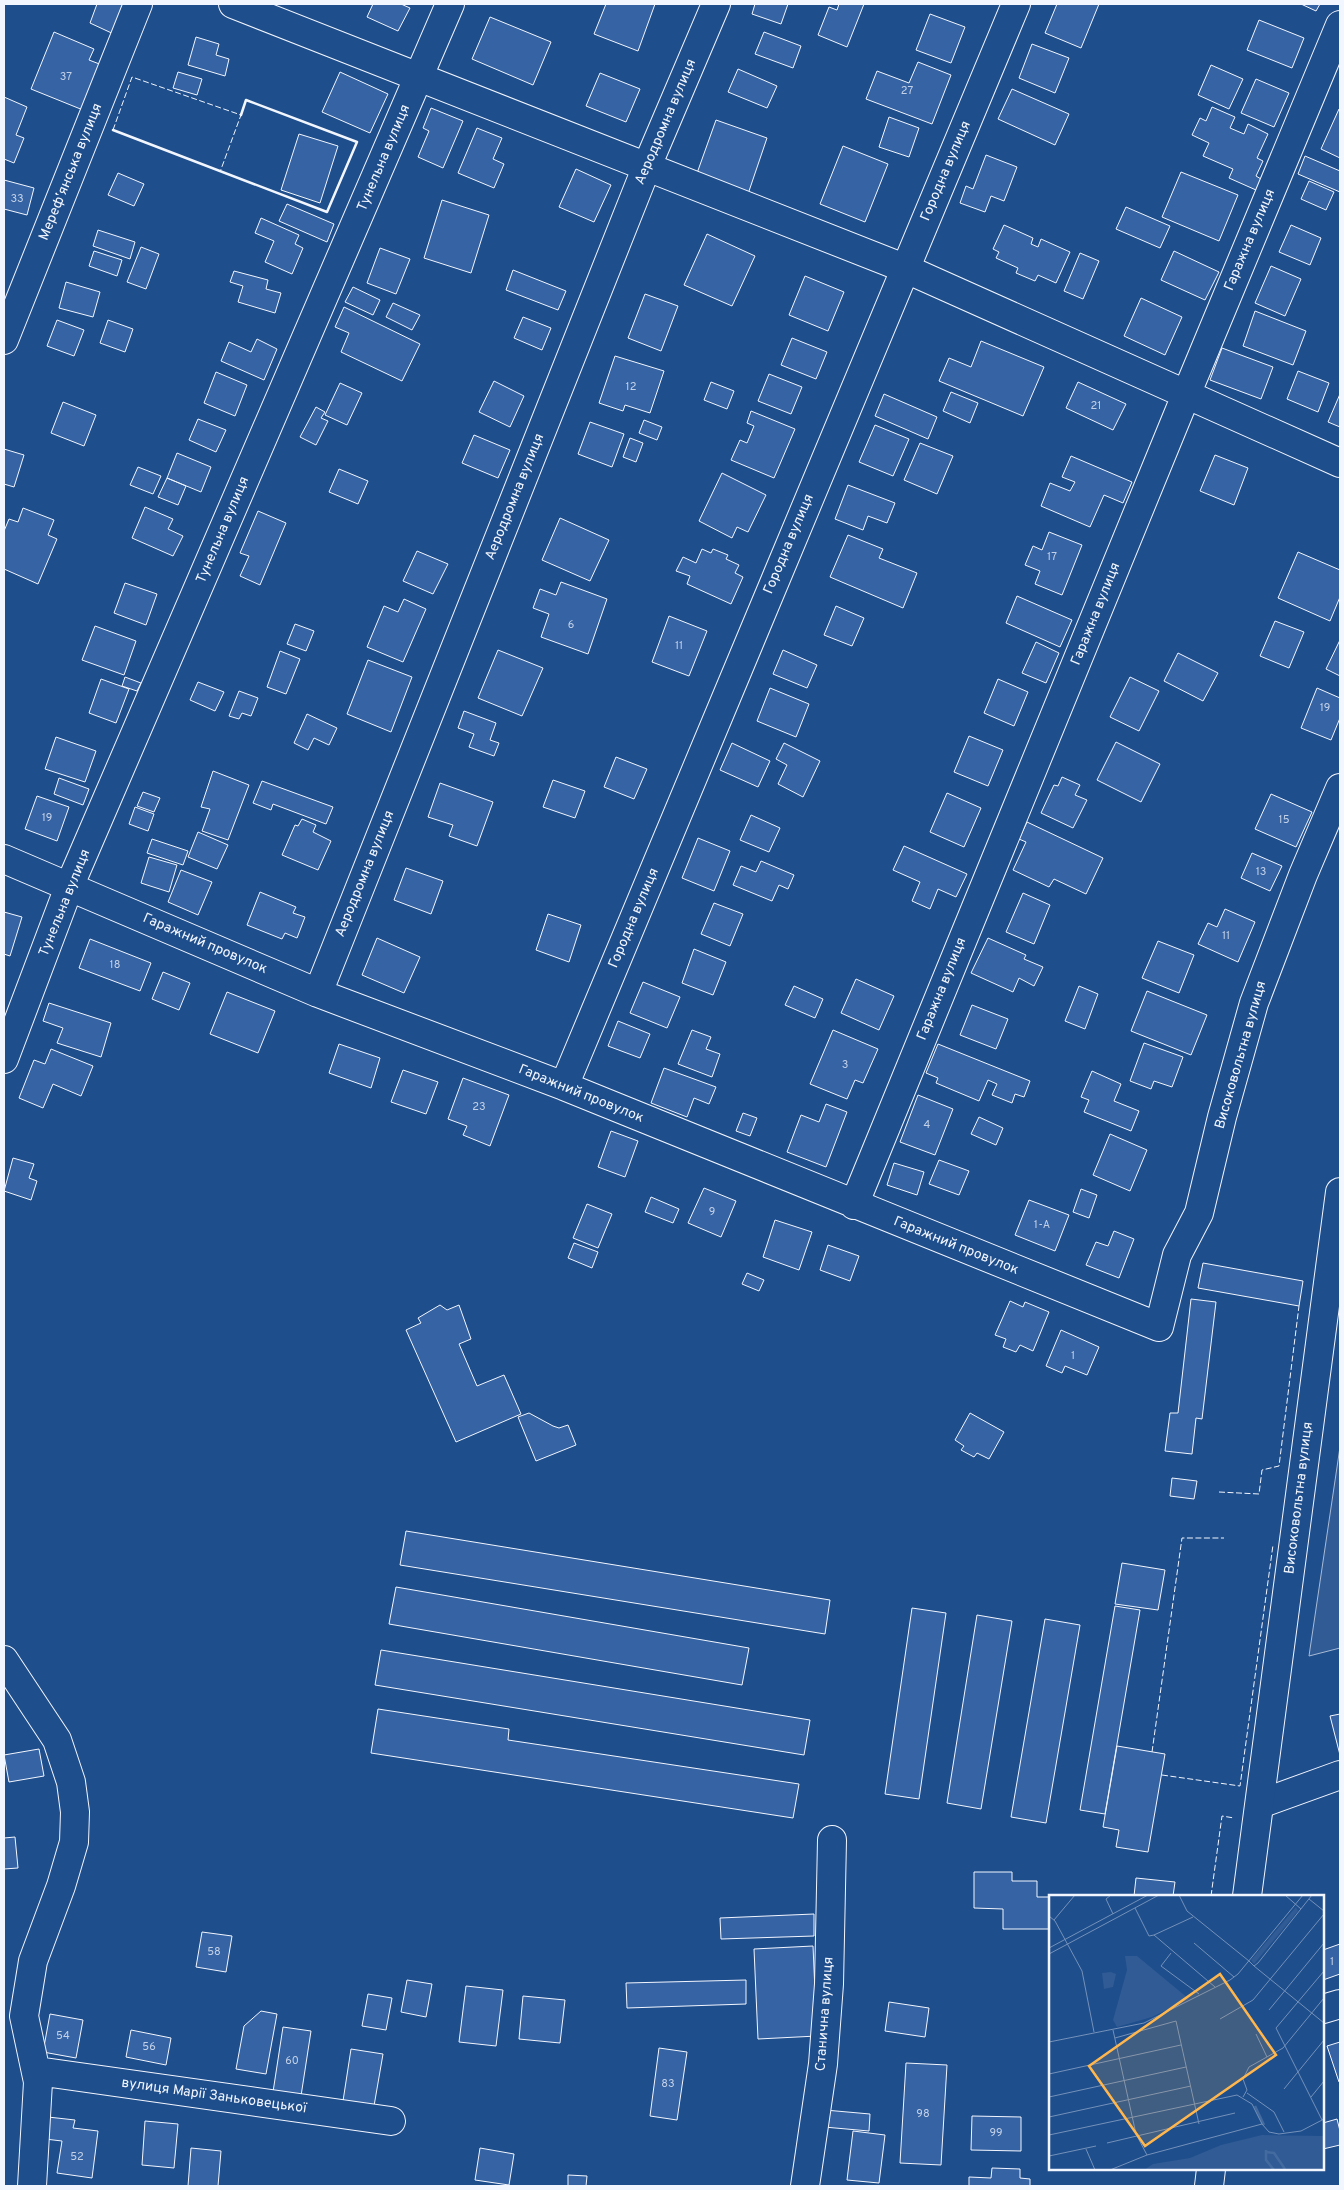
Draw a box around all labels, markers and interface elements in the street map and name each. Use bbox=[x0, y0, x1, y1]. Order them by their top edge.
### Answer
street label: Аеродромна вулиця bbox=[632, 57, 700, 187]
house number: 37 bbox=[60, 70, 72, 84]
house number: 27 bbox=[901, 84, 913, 98]
street label: Мерефʼянська вулиця bbox=[36, 101, 106, 243]
street label: Тунельна вулиця bbox=[354, 102, 414, 214]
street label: Городна вулиця bbox=[917, 118, 975, 224]
street label: Гаражна вулиця bbox=[1221, 186, 1279, 294]
house number: 33 bbox=[10, 192, 24, 206]
house number: 12 bbox=[626, 380, 636, 394]
house number: 21 bbox=[1091, 399, 1101, 413]
street label: Аеродромна вулиця bbox=[482, 431, 548, 563]
street label: Тунельна вулиця bbox=[193, 474, 253, 586]
street label: Городна вулиця bbox=[760, 491, 818, 597]
house number: 17 bbox=[1047, 550, 1057, 564]
street label: Гаражна вулиця bbox=[1068, 560, 1124, 668]
house number: 6 bbox=[568, 618, 574, 632]
house number: 11 bbox=[675, 639, 683, 653]
house number: 19 bbox=[1320, 701, 1330, 715]
street label: Аеродромна вулиця bbox=[332, 808, 398, 940]
house number: 19 bbox=[42, 811, 52, 825]
house number: 15 bbox=[1279, 813, 1290, 827]
street label: Тунельна вулиця bbox=[36, 847, 94, 959]
street label: Городна вулиця bbox=[605, 865, 663, 971]
house number: 13 bbox=[1256, 865, 1266, 879]
street label: Гаражний провулок bbox=[140, 910, 270, 978]
house number: 11 bbox=[1222, 929, 1230, 943]
street label: Гаражна вулиця bbox=[914, 935, 970, 1043]
house number: 18 bbox=[110, 958, 120, 972]
street label: Високовольтна вулиця bbox=[1212, 979, 1270, 1131]
house number: 3 bbox=[842, 1058, 848, 1072]
street label: Гаражний провулок bbox=[516, 1061, 646, 1127]
house number: 23 bbox=[472, 1100, 486, 1114]
house number: 4 bbox=[924, 1118, 931, 1132]
house number: 9 bbox=[709, 1205, 715, 1219]
street label: Гаражний провулок bbox=[891, 1213, 1021, 1279]
house number: 1-А bbox=[1034, 1218, 1050, 1232]
house number: 1 bbox=[1071, 1349, 1075, 1363]
street label: Високовольтна вулиця bbox=[1281, 1421, 1317, 1575]
inset map bbox=[1049, 1895, 1324, 2170]
house number: 58 bbox=[207, 1945, 221, 1959]
house number: 1 bbox=[1330, 1955, 1334, 1969]
street label: Станична вулиця bbox=[813, 1956, 837, 2072]
house number: 54 bbox=[56, 2029, 70, 2043]
house number: 56 bbox=[142, 2040, 156, 2054]
house number: 60 bbox=[285, 2054, 299, 2068]
street label: вулиця Марії Заньковецької bbox=[120, 2075, 308, 2117]
house number: 83 bbox=[661, 2077, 675, 2091]
house number: 98 bbox=[916, 2107, 930, 2121]
house number: 99 bbox=[989, 2126, 1003, 2140]
house number: 52 bbox=[70, 2150, 84, 2164]

